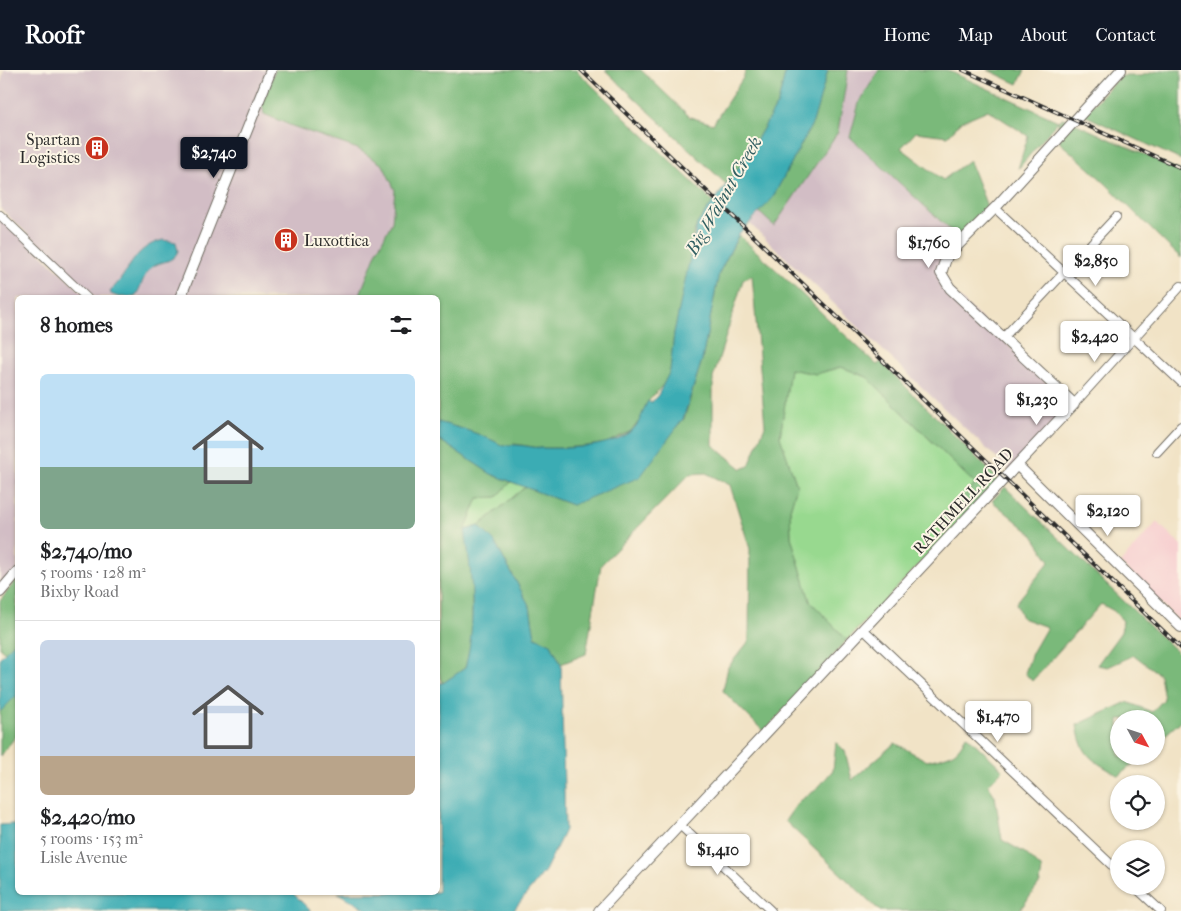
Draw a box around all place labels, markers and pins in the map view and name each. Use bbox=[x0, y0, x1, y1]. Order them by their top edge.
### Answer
place label: Spartan Logistics bbox=[20, 130, 81, 167]
building icon: Spartan Logistics bbox=[84, 135, 110, 161]
pin: $2,740 bbox=[173, 136, 255, 179]
pin: $1,760 bbox=[888, 226, 970, 269]
building icon: Luxottica bbox=[273, 227, 299, 253]
place label: Luxottica bbox=[304, 231, 370, 250]
pin: $2,850 bbox=[1055, 244, 1137, 287]
pin: $2,420 bbox=[1054, 320, 1136, 363]
pin: $1,230 bbox=[996, 384, 1078, 426]
pin: $2,120 bbox=[1067, 494, 1149, 537]
pin: $1,470 bbox=[957, 700, 1039, 743]
pin: $1,410 bbox=[677, 834, 759, 876]

